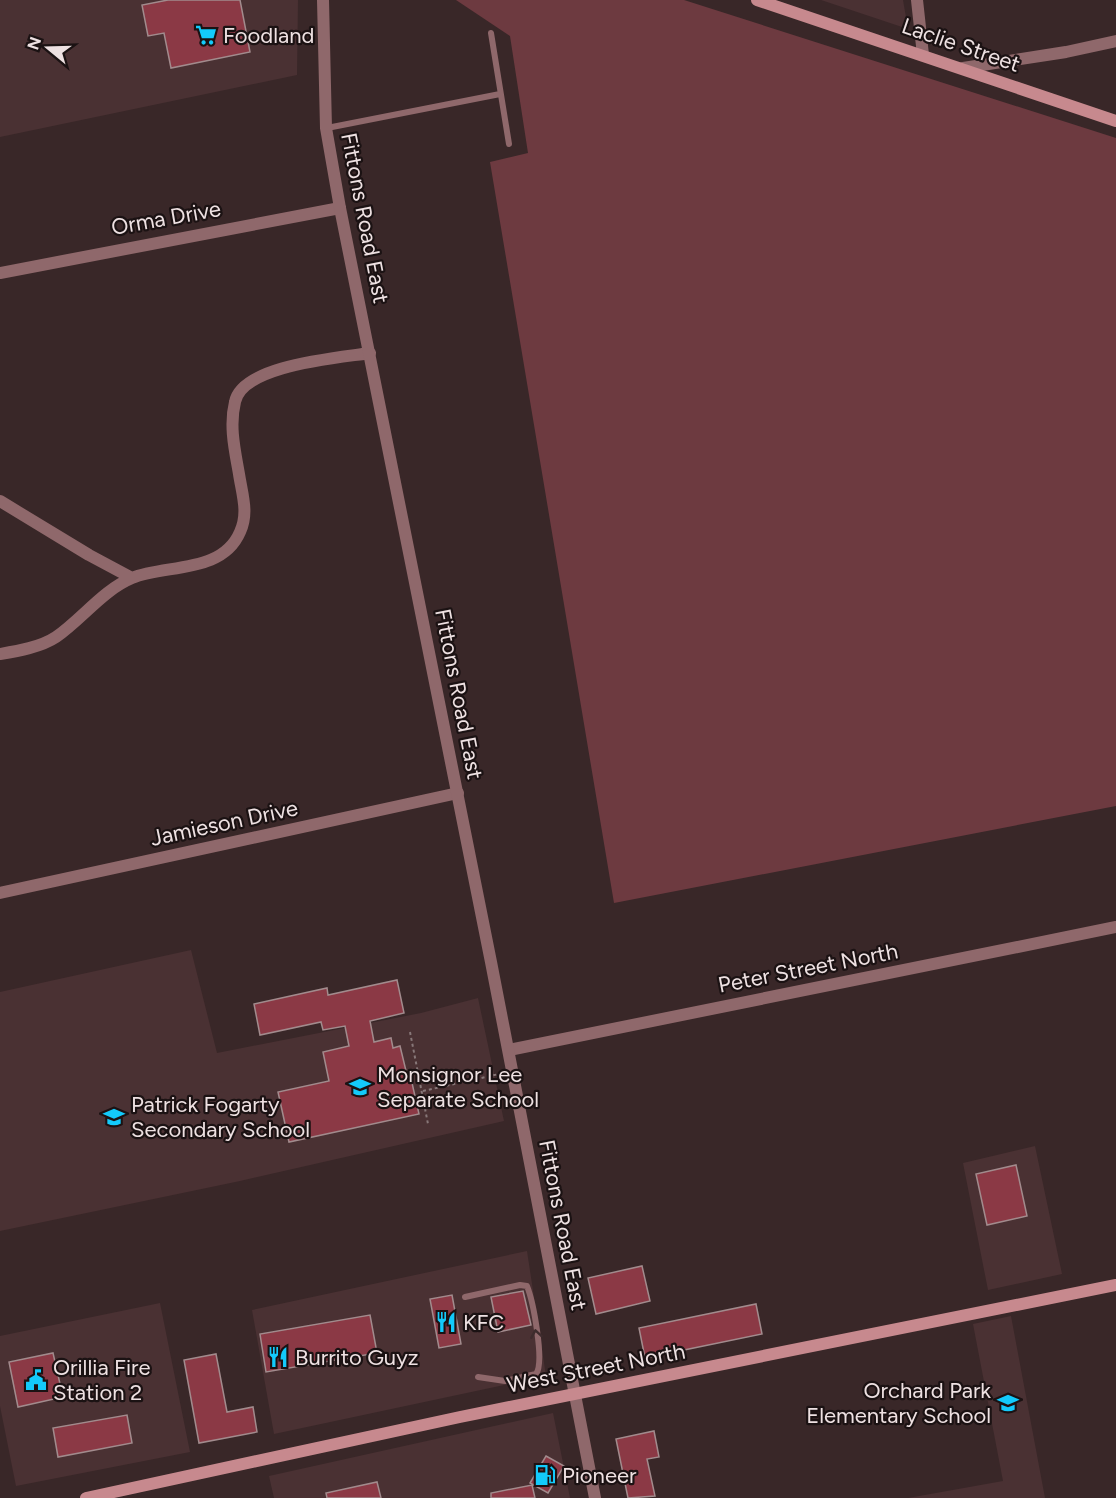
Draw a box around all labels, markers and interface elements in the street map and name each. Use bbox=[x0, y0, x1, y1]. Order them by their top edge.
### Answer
street label: Laclie Street bbox=[898, 12, 1024, 78]
north arrow bbox=[18, 18, 78, 78]
place label: Foodland bbox=[223, 22, 314, 49]
supermarket icon: Foodland bbox=[194, 23, 218, 47]
text: N bbox=[23, 34, 45, 52]
street label: Fittons Road East bbox=[335, 130, 395, 306]
street label: Orma Drive bbox=[109, 195, 223, 241]
street label: Fittons Road East bbox=[429, 606, 489, 782]
street label: Jamieson Drive bbox=[148, 794, 300, 852]
street label: Peter Street North bbox=[716, 937, 900, 999]
place label: Monsignor Lee Separate School bbox=[377, 1061, 539, 1113]
school or university icon: Monsignor Lee Separate School bbox=[348, 1075, 372, 1099]
place label: Patrick Fogarty Secondary School bbox=[131, 1091, 310, 1143]
school or university icon: Patrick Fogarty Secondary School bbox=[102, 1105, 126, 1129]
street label: Fittons Road East bbox=[533, 1137, 593, 1313]
place label: KFC bbox=[463, 1309, 504, 1336]
restaurant icon: KFC bbox=[434, 1310, 458, 1334]
one-way arrow bbox=[531, 1330, 543, 1339]
street label: West Street North bbox=[505, 1337, 687, 1399]
place label: Burrito Guyz bbox=[295, 1344, 419, 1371]
restaurant icon: Burrito Guyz bbox=[266, 1345, 290, 1369]
place label: Orillia Fire Station 2 bbox=[53, 1354, 151, 1406]
public building icon: Orillia Fire Station 2 bbox=[24, 1368, 48, 1392]
place label: Orchard Park Elementary School bbox=[806, 1377, 991, 1429]
school or university icon: Orchard Park Elementary School bbox=[996, 1391, 1020, 1415]
place label: Pioneer bbox=[562, 1462, 637, 1489]
fuel station icon: Pioneer bbox=[533, 1463, 557, 1487]

